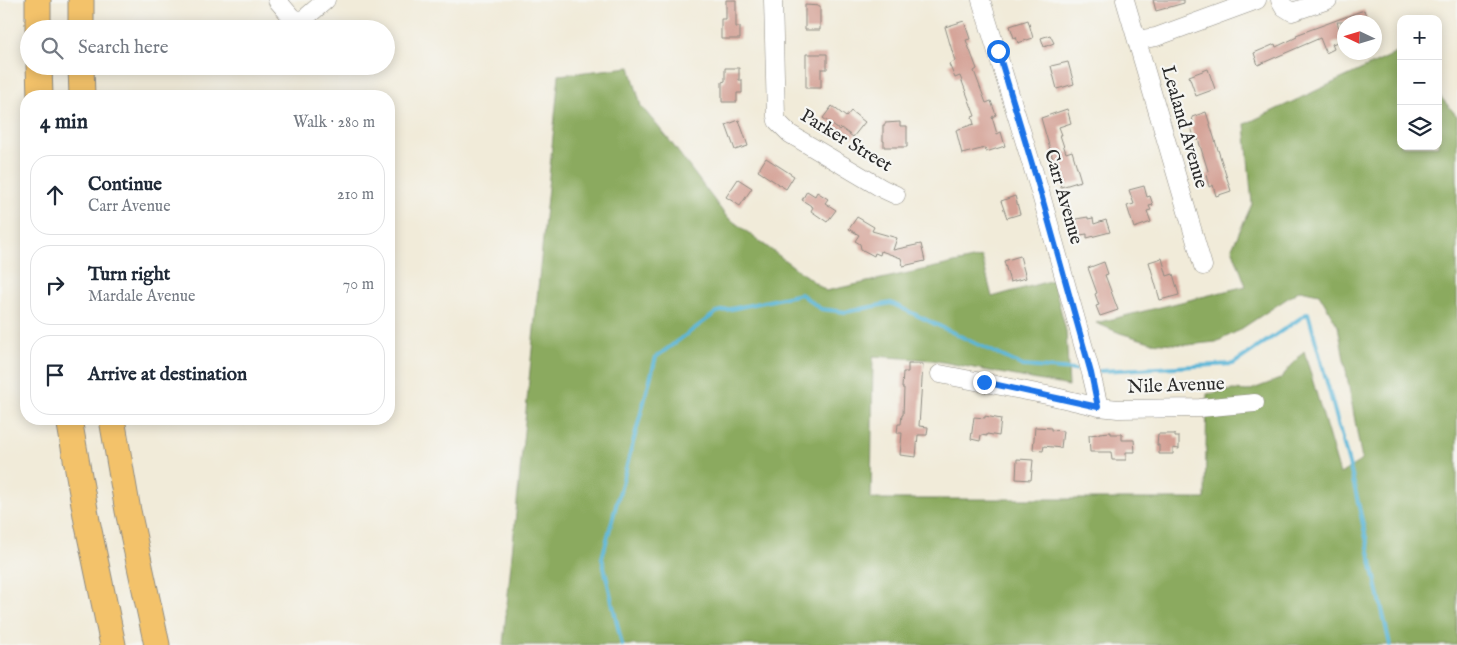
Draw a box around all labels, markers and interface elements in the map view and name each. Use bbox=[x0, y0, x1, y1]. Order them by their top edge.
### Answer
north arrow bbox=[1337, 15, 1382, 60]
map controls bbox=[1397, 15, 1442, 150]
button: + bbox=[1397, 15, 1442, 60]
search box bbox=[20, 20, 395, 75]
icon: search bbox=[38, 34, 66, 62]
text: Search here bbox=[78, 36, 169, 60]
route start bbox=[987, 40, 1010, 63]
button: − bbox=[1397, 60, 1442, 105]
street label: Lealand Avenue bbox=[1155, 63, 1213, 191]
street label: Parker Street bbox=[796, 104, 897, 178]
button: layers bbox=[1397, 105, 1442, 150]
text: 4 min bbox=[40, 109, 88, 136]
text: Walk · 280 m bbox=[293, 113, 375, 133]
street label: Carr Avenue bbox=[1038, 147, 1088, 248]
text: Continue bbox=[88, 173, 162, 197]
icon: ahead bbox=[41, 181, 69, 209]
text: 210 m bbox=[337, 185, 374, 205]
text: Carr Avenue bbox=[88, 197, 170, 217]
text: Turn right bbox=[88, 263, 170, 287]
icon: right bbox=[41, 271, 69, 299]
text: 70 m bbox=[343, 275, 374, 295]
text: Mardale Avenue bbox=[88, 287, 195, 307]
icon: arrive bbox=[41, 361, 69, 389]
text: Arrive at destination bbox=[88, 363, 247, 387]
route end bbox=[973, 371, 996, 394]
street label: Nile Avenue bbox=[1127, 372, 1225, 400]

